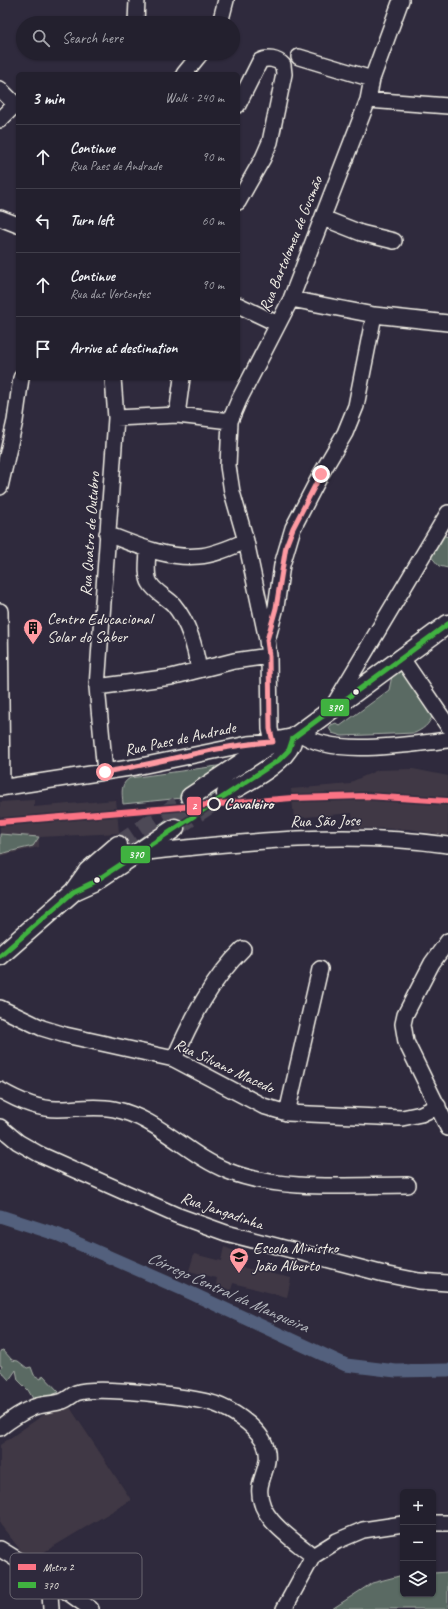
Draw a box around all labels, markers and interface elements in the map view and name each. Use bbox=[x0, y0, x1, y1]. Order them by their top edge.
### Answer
search box bbox=[16, 16, 240, 60]
icon: search bbox=[30, 27, 52, 49]
text: Search here bbox=[62, 29, 123, 48]
text: 3 min bbox=[32, 88, 65, 109]
text: Walk · 240 m bbox=[165, 90, 224, 106]
text: Continue bbox=[70, 139, 115, 158]
icon: ahead bbox=[32, 146, 54, 168]
text: 90 m bbox=[202, 149, 224, 165]
text: Rua Paes de Andrade bbox=[70, 158, 162, 174]
street label: Rua Bartolomeu de Gusmão bbox=[255, 172, 328, 315]
icon: left bbox=[32, 210, 54, 232]
text: Turn left bbox=[70, 211, 113, 230]
text: 60 m bbox=[202, 213, 224, 229]
text: Continue bbox=[70, 267, 115, 286]
icon: ahead bbox=[32, 274, 54, 296]
text: 90 m bbox=[202, 277, 224, 293]
text: Rua das Vertentes bbox=[70, 286, 150, 302]
icon: arrive bbox=[32, 338, 54, 360]
text: Arrive at destination bbox=[70, 339, 177, 358]
route end bbox=[312, 465, 330, 483]
street label: Rua Quatro de Outubro bbox=[76, 470, 104, 597]
place label: Centro Educacional Solar do Saber bbox=[47, 609, 156, 647]
building icon: Centro Educacional Solar do Saber bbox=[22, 617, 44, 645]
unlabelled marker bbox=[351, 687, 361, 697]
line badge: 370 bbox=[320, 698, 350, 717]
text: 370 bbox=[328, 700, 343, 714]
street label: Rua Paes de Andrade bbox=[123, 717, 239, 761]
route start bbox=[96, 763, 114, 781]
place label: Cavaleiro bbox=[224, 794, 275, 814]
line badge: 2 bbox=[186, 796, 202, 816]
marker: Cavaleiro bbox=[207, 797, 221, 811]
text: 2 bbox=[192, 799, 198, 813]
street label: Rua São Jose bbox=[290, 810, 362, 832]
line badge: 370 bbox=[120, 845, 151, 864]
text: 370 bbox=[129, 847, 144, 861]
unlabelled marker bbox=[92, 875, 102, 885]
street label: Rua Silvano Macedo bbox=[171, 1034, 279, 1099]
street label: Rua Jangadinha bbox=[178, 1188, 267, 1235]
place label: Escola Ministro João Alberto bbox=[252, 1238, 340, 1276]
school or university icon: Escola Ministro João Alberto bbox=[228, 1246, 250, 1274]
water label: Córrego Central da Mangueira bbox=[144, 1247, 313, 1338]
map controls bbox=[400, 1489, 436, 1597]
button: + bbox=[400, 1489, 436, 1525]
button: − bbox=[400, 1525, 436, 1561]
legend bbox=[10, 1553, 142, 1599]
text: Metro 2 bbox=[43, 1560, 75, 1574]
button: layers bbox=[400, 1561, 436, 1597]
text: 370 bbox=[43, 1578, 59, 1592]

